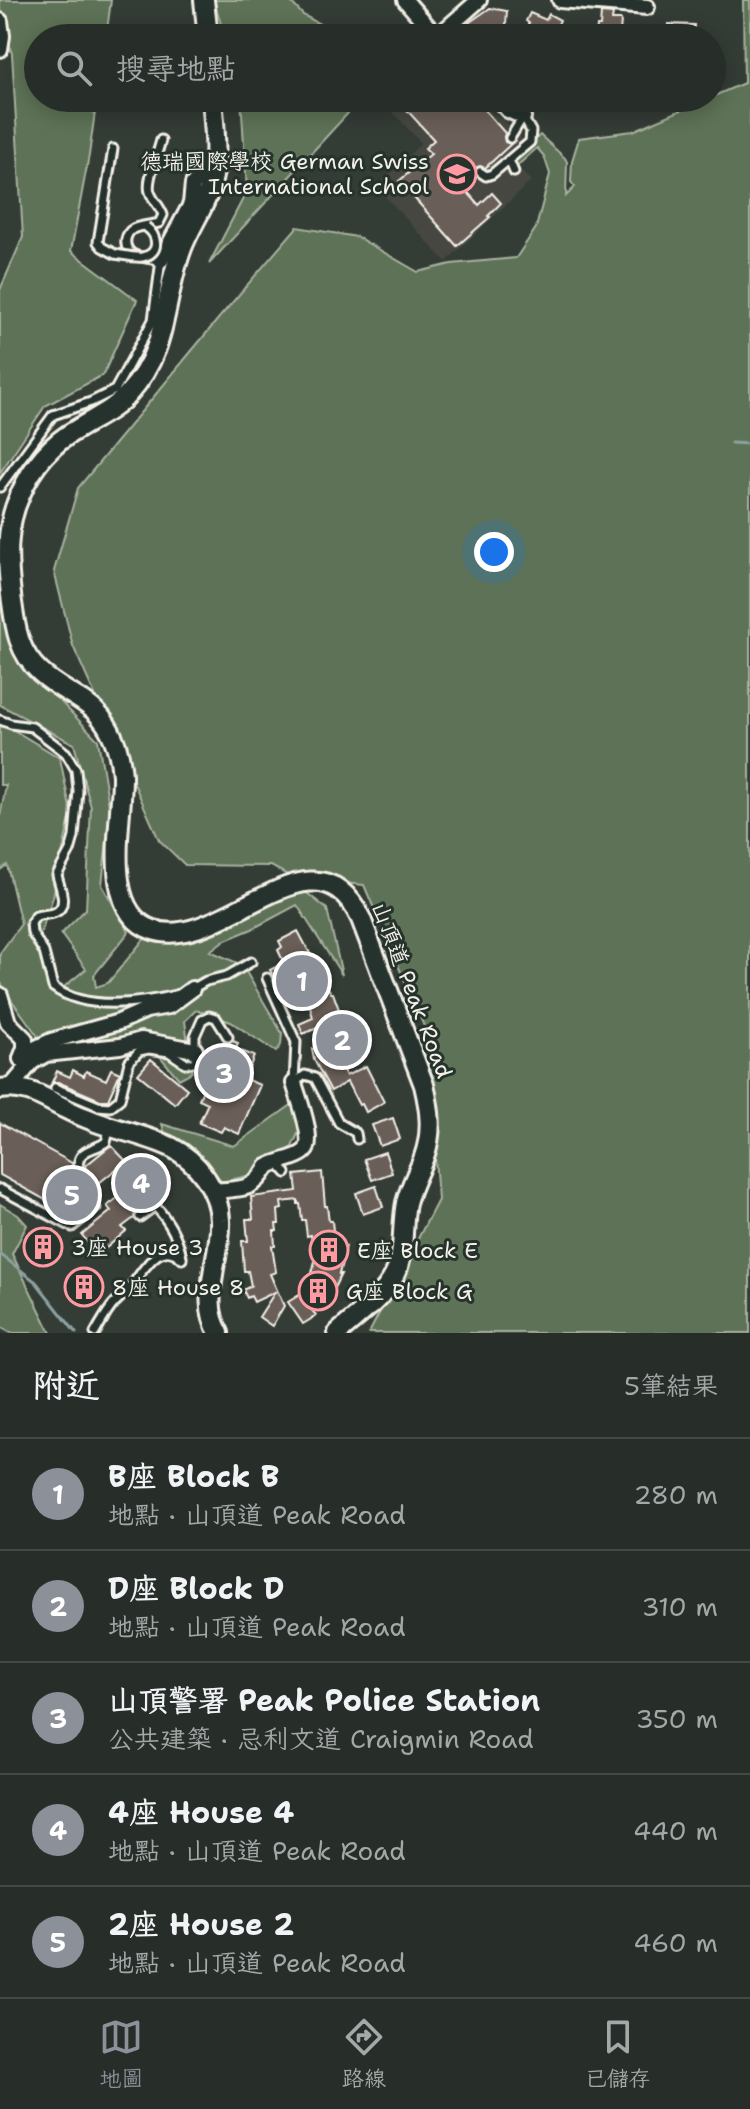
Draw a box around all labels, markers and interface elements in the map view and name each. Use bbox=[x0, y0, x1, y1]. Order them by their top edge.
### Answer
search box bbox=[24, 24, 726, 112]
icon: search bbox=[52, 46, 96, 90]
text: 搜尋地點 bbox=[116, 48, 236, 89]
place label: 德瑞國際學校 German Swiss International School bbox=[140, 147, 429, 201]
school or university icon: 德瑞國際學校 German Swiss International School bbox=[436, 153, 478, 195]
your location bbox=[474, 532, 514, 572]
street label: 山頂道 Peak Road bbox=[365, 898, 459, 1082]
pin: 1 bbox=[276, 951, 328, 1011]
pin: 2 bbox=[316, 1010, 368, 1070]
pin: 3 bbox=[198, 1043, 250, 1103]
pin: 4 bbox=[115, 1153, 167, 1213]
pin: 5 bbox=[46, 1165, 98, 1225]
building icon: 3座 House 3 bbox=[22, 1226, 64, 1268]
building icon: E座 Block E bbox=[308, 1229, 350, 1271]
place label: 3座 House 3 bbox=[71, 1233, 203, 1262]
place label: E座 Block E bbox=[357, 1236, 478, 1265]
building icon: 8座 House 8 bbox=[63, 1266, 105, 1308]
building icon: G座 Block G bbox=[297, 1270, 339, 1312]
place label: 8座 House 8 bbox=[112, 1273, 244, 1302]
place label: G座 Block G bbox=[346, 1277, 473, 1306]
text: 附近 bbox=[32, 1362, 100, 1408]
text: 5筆結果 bbox=[624, 1368, 718, 1403]
text: B座 Block B bbox=[108, 1456, 280, 1497]
text: 1 bbox=[52, 1477, 64, 1512]
text: 280 m bbox=[633, 1477, 718, 1512]
text: 地點 · 山頂道 Peak Road bbox=[108, 1497, 406, 1532]
text: D座 Block D bbox=[108, 1568, 285, 1609]
text: 2 bbox=[49, 1589, 67, 1624]
text: 310 m bbox=[642, 1589, 718, 1624]
text: 地點 · 山頂道 Peak Road bbox=[108, 1609, 406, 1644]
text: 山頂警署 Peak Police Station bbox=[108, 1680, 540, 1721]
text: 3 bbox=[49, 1701, 67, 1736]
text: 350 m bbox=[635, 1701, 718, 1736]
text: 公共建築 · 忌利文道 Craigmin Road bbox=[108, 1721, 534, 1756]
text: 4座 House 4 bbox=[108, 1792, 294, 1833]
text: 4 bbox=[49, 1813, 67, 1848]
text: 440 m bbox=[633, 1813, 718, 1848]
text: 地點 · 山頂道 Peak Road bbox=[108, 1833, 406, 1868]
text: 2座 House 2 bbox=[108, 1904, 294, 1945]
text: 5 bbox=[50, 1925, 66, 1960]
text: 460 m bbox=[633, 1925, 718, 1960]
text: 地點 · 山頂道 Peak Road bbox=[108, 1945, 406, 1980]
tab: 地圖 bbox=[99, 2015, 143, 2093]
tab: 路線 bbox=[342, 2015, 386, 2093]
tab: 已儲存 bbox=[585, 2015, 651, 2093]

